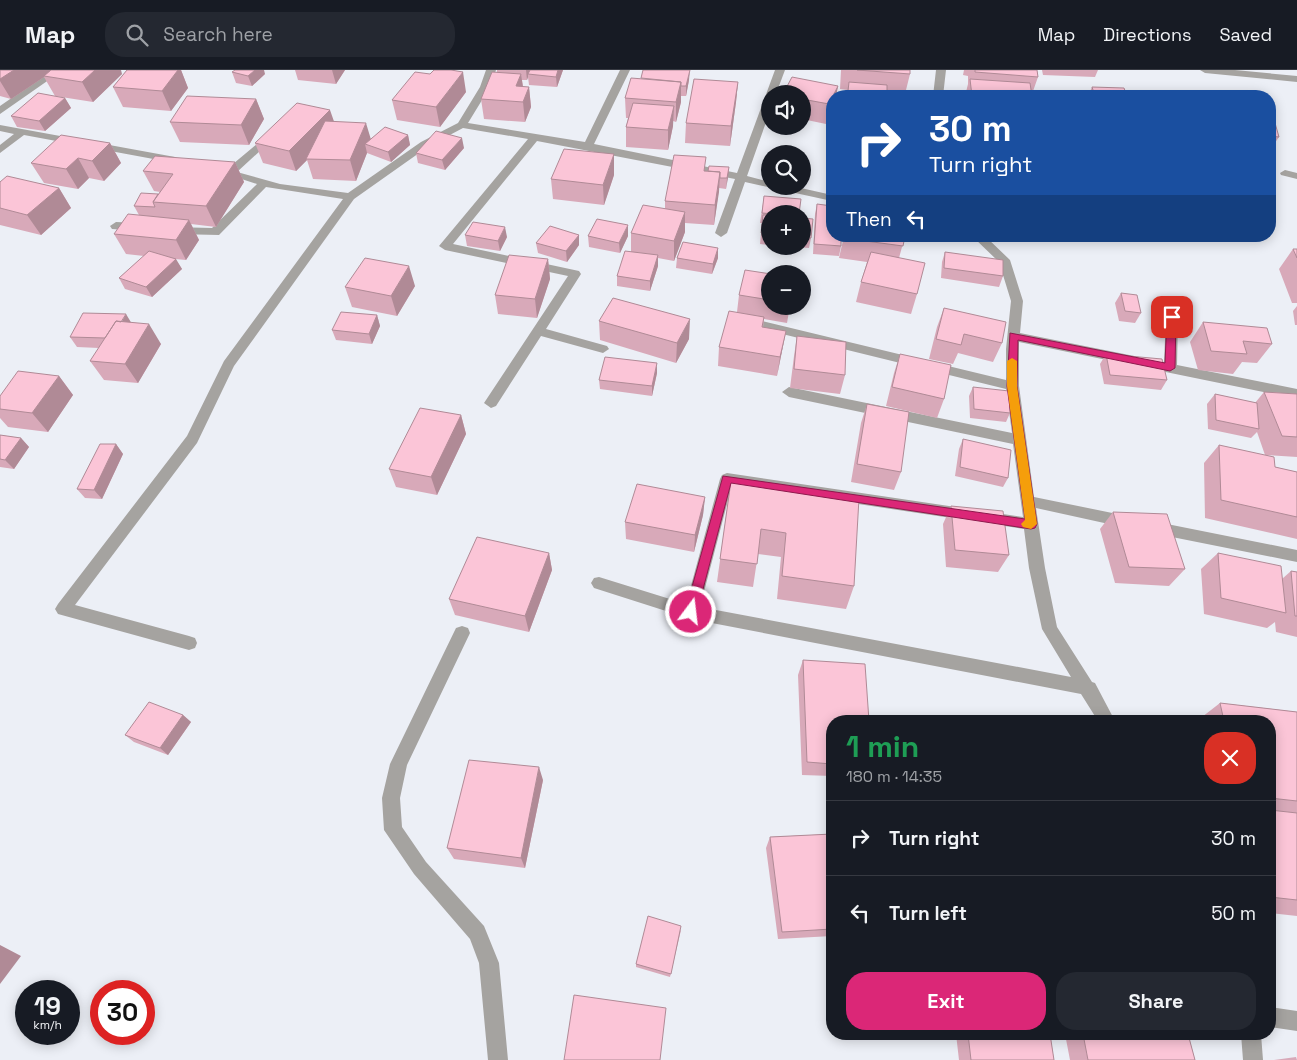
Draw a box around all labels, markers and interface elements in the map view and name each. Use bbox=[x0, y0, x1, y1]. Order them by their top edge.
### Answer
search box bbox=[105, 12, 455, 57]
text: Map bbox=[25, 19, 75, 50]
icon: search bbox=[123, 21, 151, 49]
text: Search here bbox=[163, 22, 273, 47]
text: Map bbox=[1038, 23, 1075, 46]
text: Directions bbox=[1103, 23, 1192, 46]
text: Saved bbox=[1220, 23, 1272, 46]
map controls bbox=[761, 85, 811, 315]
button: sound bbox=[761, 85, 811, 135]
text: 30 m bbox=[929, 107, 1012, 151]
icon: right bbox=[846, 110, 911, 175]
button: search bbox=[761, 145, 811, 195]
text: Turn right bbox=[929, 150, 1032, 178]
button: + bbox=[761, 205, 811, 255]
icon: left bbox=[902, 205, 930, 233]
text: Then bbox=[846, 207, 892, 232]
button: − bbox=[761, 265, 811, 315]
pin bbox=[1151, 296, 1193, 338]
icon: arrive bbox=[1158, 303, 1186, 331]
position arrow bbox=[664, 585, 716, 637]
text: 1 min bbox=[846, 727, 919, 766]
button: close bbox=[1204, 732, 1256, 784]
text: 180 m · 14:35 bbox=[846, 766, 942, 787]
icon: right bbox=[846, 824, 874, 852]
text: Turn right bbox=[889, 826, 979, 851]
text: 30 m bbox=[1211, 826, 1256, 851]
icon: left bbox=[846, 899, 874, 927]
text: Turn left bbox=[889, 901, 967, 926]
text: 50 m bbox=[1211, 901, 1256, 926]
button: Exit bbox=[846, 972, 1046, 1030]
button: Share bbox=[1056, 972, 1256, 1030]
speed limit sign: 30 bbox=[90, 980, 155, 1045]
text: 19 bbox=[34, 990, 61, 1022]
text: km/h bbox=[33, 1017, 62, 1033]

